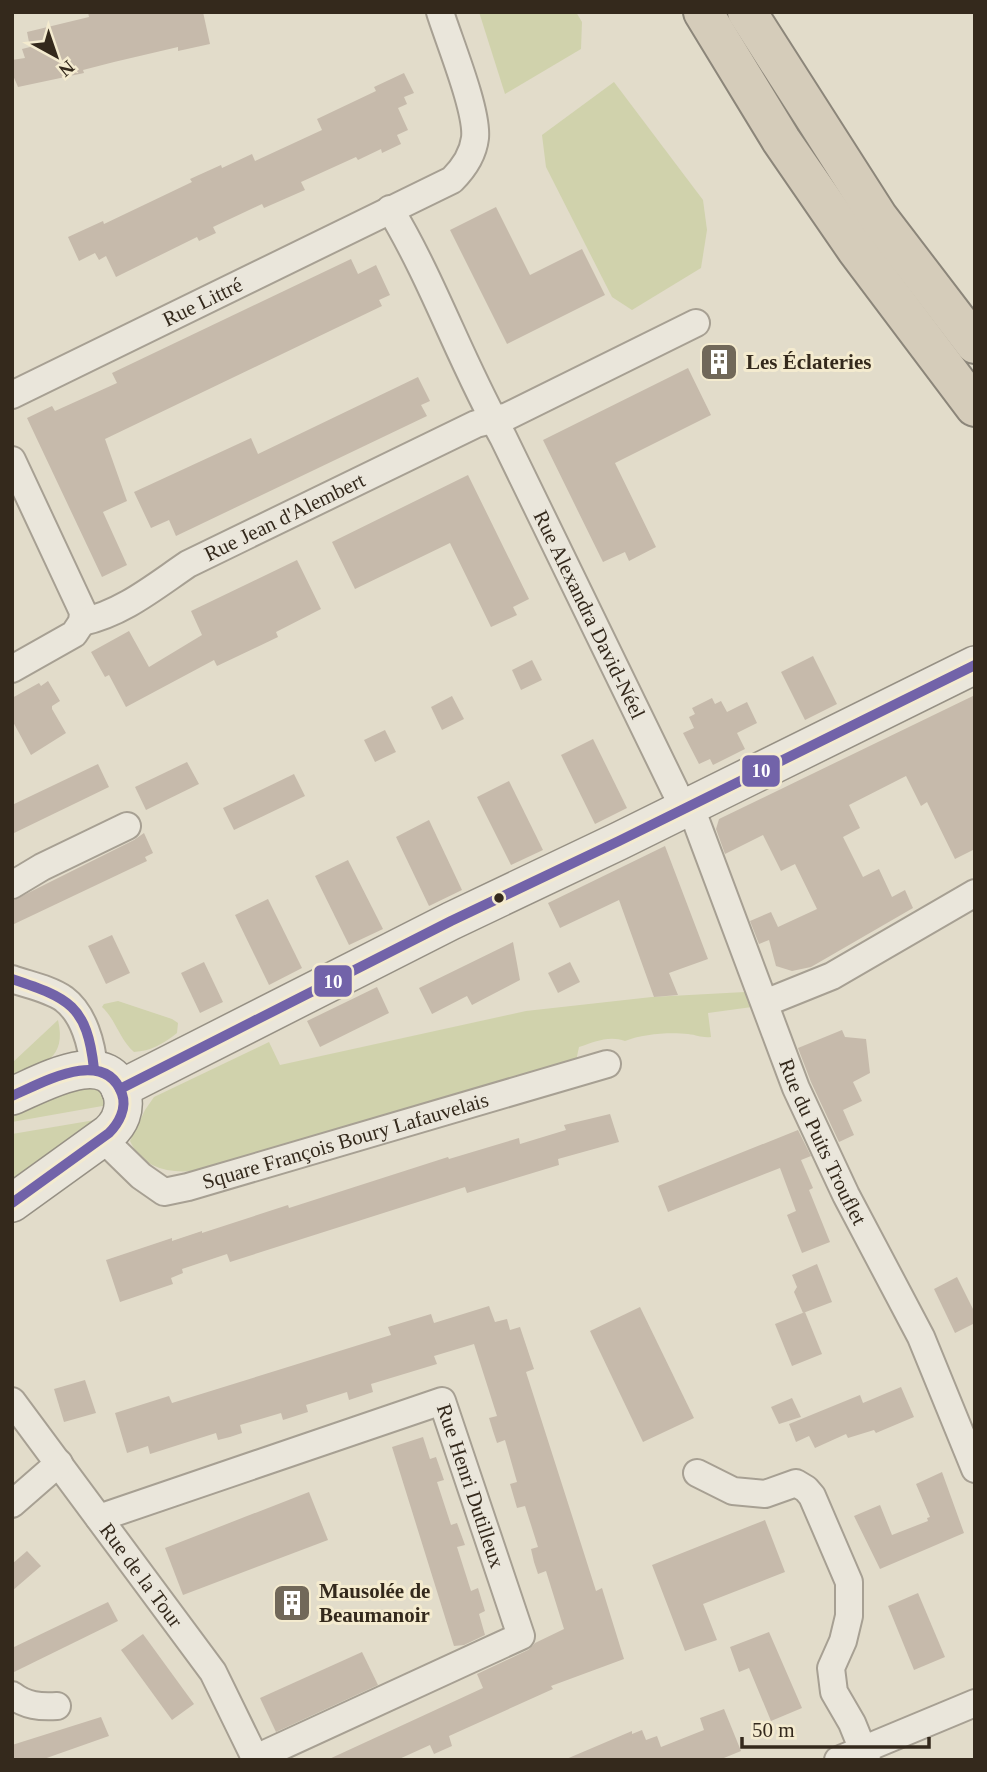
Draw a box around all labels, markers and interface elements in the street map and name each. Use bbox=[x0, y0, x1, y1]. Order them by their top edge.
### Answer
north arrow bbox=[21, 21, 91, 91]
text: N bbox=[54, 56, 79, 81]
street label: Rue Littré bbox=[159, 272, 246, 332]
building icon: Les Éclateries bbox=[698, 341, 740, 383]
place label: Les Éclateries bbox=[746, 350, 871, 374]
street label: Rue Jean d'Alembert bbox=[200, 468, 369, 566]
street label: Rue Alexandra David-Néel bbox=[529, 506, 650, 723]
line badge: 10 bbox=[741, 754, 781, 788]
text: 10 bbox=[752, 760, 771, 781]
unlabelled marker bbox=[492, 891, 506, 905]
line badge: 10 bbox=[313, 964, 353, 998]
text: 10 bbox=[324, 971, 343, 992]
street label: Rue du Puits Trouflet bbox=[774, 1055, 872, 1229]
street label: Square François Boury Lafauvelais bbox=[200, 1087, 491, 1194]
street label: Rue Henri Dutilleux bbox=[432, 1401, 509, 1572]
street label: Rue de la Tour bbox=[95, 1519, 188, 1632]
place label: Mausolée de Beaumanoir bbox=[319, 1579, 430, 1627]
building icon: Mausolée de Beaumanoir bbox=[271, 1582, 313, 1624]
scale bar bbox=[742, 1706, 929, 1750]
text: 50 m bbox=[752, 1718, 795, 1742]

